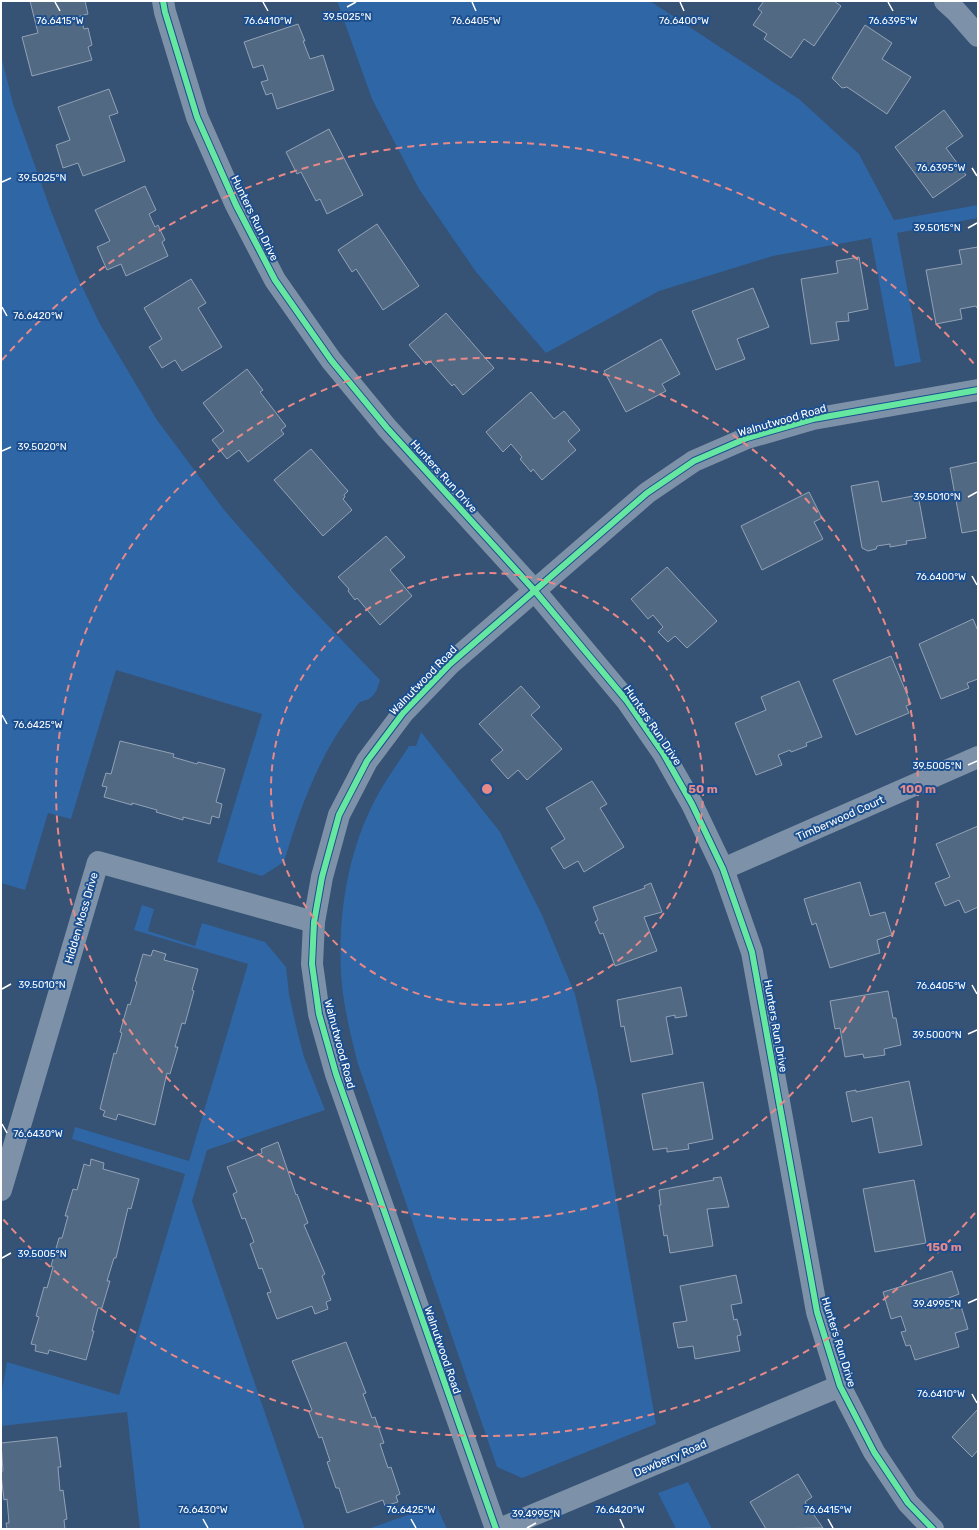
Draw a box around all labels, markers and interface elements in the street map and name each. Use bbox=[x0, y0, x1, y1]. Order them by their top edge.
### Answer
text: 39.5025°N bbox=[323, 11, 371, 23]
text: 76.6415°W bbox=[36, 15, 84, 27]
text: 76.6410°W bbox=[244, 15, 292, 27]
text: 76.6405°W bbox=[451, 15, 501, 27]
text: 76.6400°W bbox=[659, 15, 709, 27]
text: 76.6395°W bbox=[868, 15, 918, 27]
text: 76.6395°W bbox=[916, 162, 966, 174]
text: 39.5025°N bbox=[18, 172, 66, 184]
street label: Hunters Run Drive bbox=[228, 173, 281, 263]
text: 39.5015°N bbox=[913, 222, 961, 234]
text: 76.6420°W bbox=[13, 310, 63, 322]
street label: Walnutwood Road bbox=[736, 402, 828, 439]
street label: Hunters Run Drive bbox=[407, 437, 480, 515]
text: 39.5020°N bbox=[17, 441, 67, 453]
text: 39.5010°N bbox=[913, 491, 961, 503]
text: 76.6400°W bbox=[916, 571, 966, 583]
street label: Walnutwood Road bbox=[387, 643, 460, 718]
street label: Hunters Run Drive bbox=[621, 683, 684, 768]
text: 76.6425°W bbox=[13, 719, 63, 731]
text: 39.5005°N bbox=[912, 760, 962, 772]
centre of rings bbox=[480, 782, 494, 796]
text: 50 m bbox=[688, 782, 718, 796]
text: 100 m bbox=[900, 782, 936, 796]
street label: Timberwood Court bbox=[794, 793, 887, 844]
street label: Hidden Moss Drive bbox=[62, 871, 101, 965]
text: 39.5010°N bbox=[18, 979, 66, 991]
street label: Hunters Run Drive bbox=[761, 979, 790, 1073]
text: 76.6405°W bbox=[916, 980, 966, 992]
street label: Walnutwood Road bbox=[321, 998, 358, 1090]
text: 39.5000°N bbox=[912, 1029, 962, 1041]
text: 76.6430°W bbox=[13, 1128, 63, 1140]
text: 150 m bbox=[926, 1240, 962, 1254]
text: 39.5005°N bbox=[17, 1248, 67, 1260]
street label: Hunters Run Drive bbox=[819, 1295, 858, 1389]
text: 39.4995°N bbox=[913, 1298, 961, 1310]
street label: Walnutwood Road bbox=[421, 1305, 464, 1396]
text: 76.6410°W bbox=[917, 1388, 965, 1400]
street label: Dewberry Road bbox=[632, 1437, 709, 1480]
text: 76.6430°W bbox=[178, 1504, 228, 1516]
text: 76.6425°W bbox=[386, 1504, 436, 1516]
text: 76.6420°W bbox=[595, 1504, 645, 1516]
text: 76.6415°W bbox=[804, 1504, 852, 1516]
text: 39.4995°N bbox=[512, 1508, 560, 1520]

